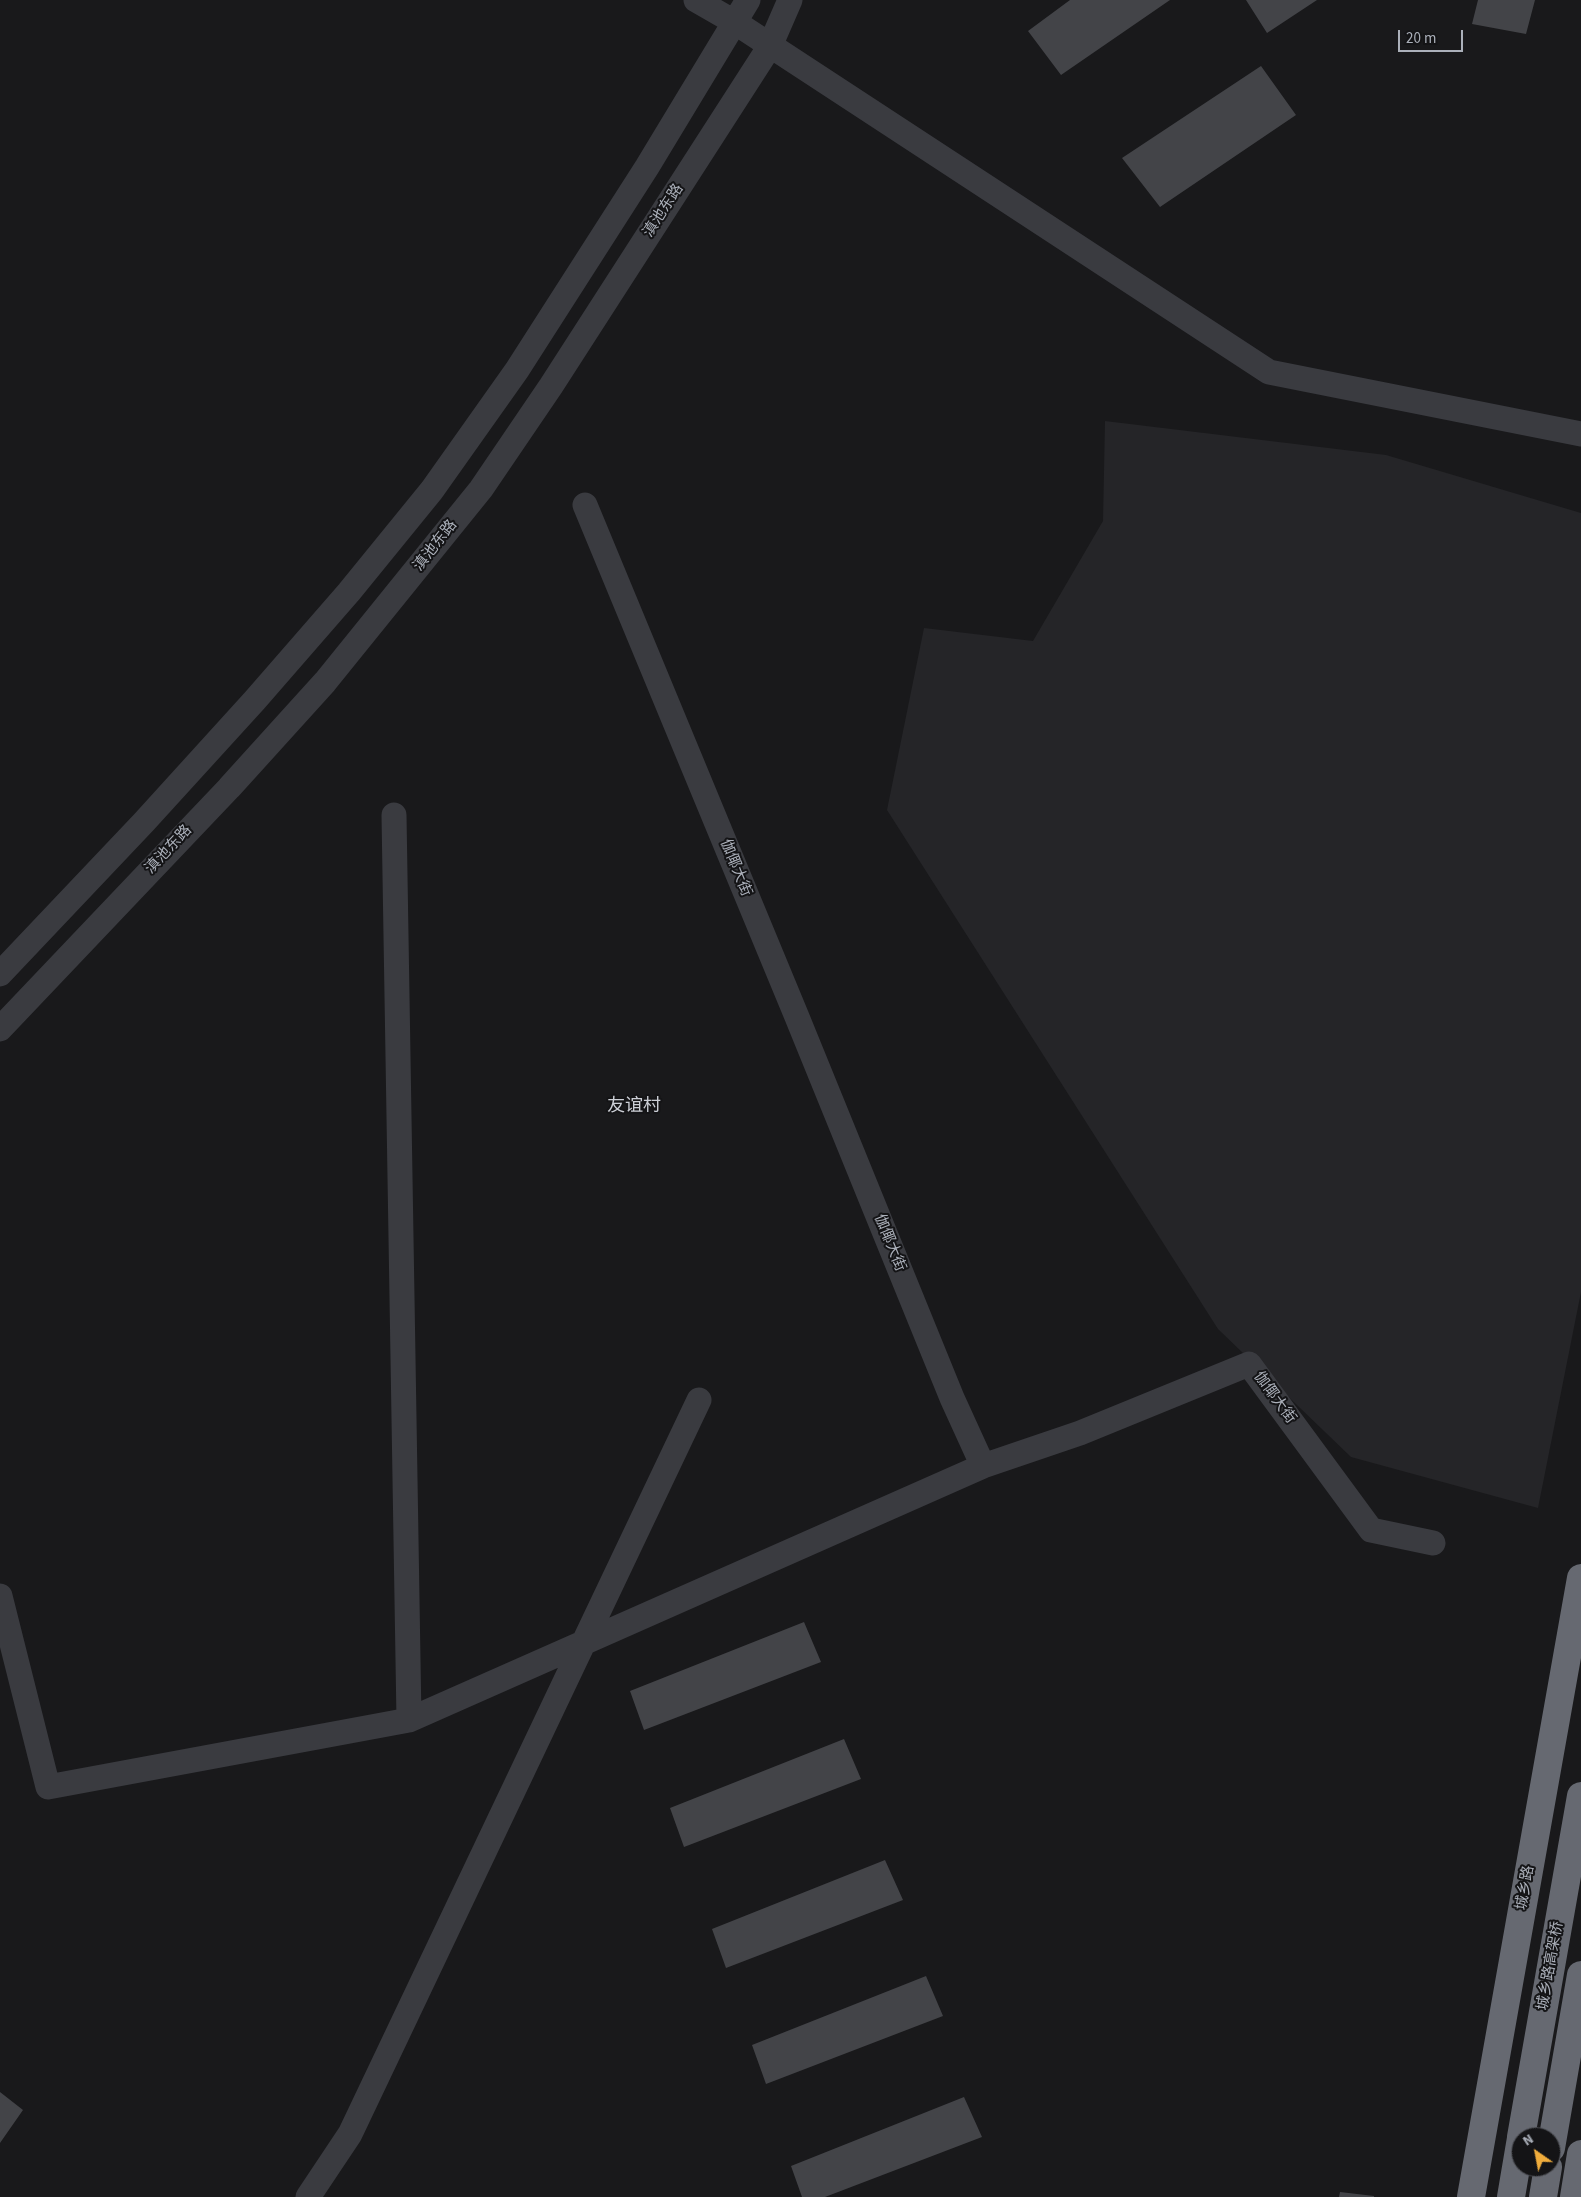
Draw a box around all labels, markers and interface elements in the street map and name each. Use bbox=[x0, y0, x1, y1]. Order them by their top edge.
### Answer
scale bar bbox=[1401, 20, 1466, 52]
text: 20 m bbox=[1406, 28, 1436, 49]
street label: 滇池东路 bbox=[640, 181, 688, 241]
street label: 滇池东路 bbox=[410, 517, 462, 575]
street label: 滇池东路 bbox=[142, 822, 196, 878]
street label: 伽倻大街 bbox=[715, 837, 755, 899]
district label: 友谊村 bbox=[607, 1096, 661, 1118]
street label: 伽倻大街 bbox=[869, 1212, 909, 1274]
street label: 伽倻大街 bbox=[1249, 1368, 1299, 1428]
street label: 城乡路 bbox=[1513, 1864, 1539, 1912]
street label: 城乡路高架桥 bbox=[1534, 1920, 1568, 2012]
north arrow bbox=[1511, 2127, 1561, 2177]
text: N bbox=[1519, 2129, 1538, 2151]

